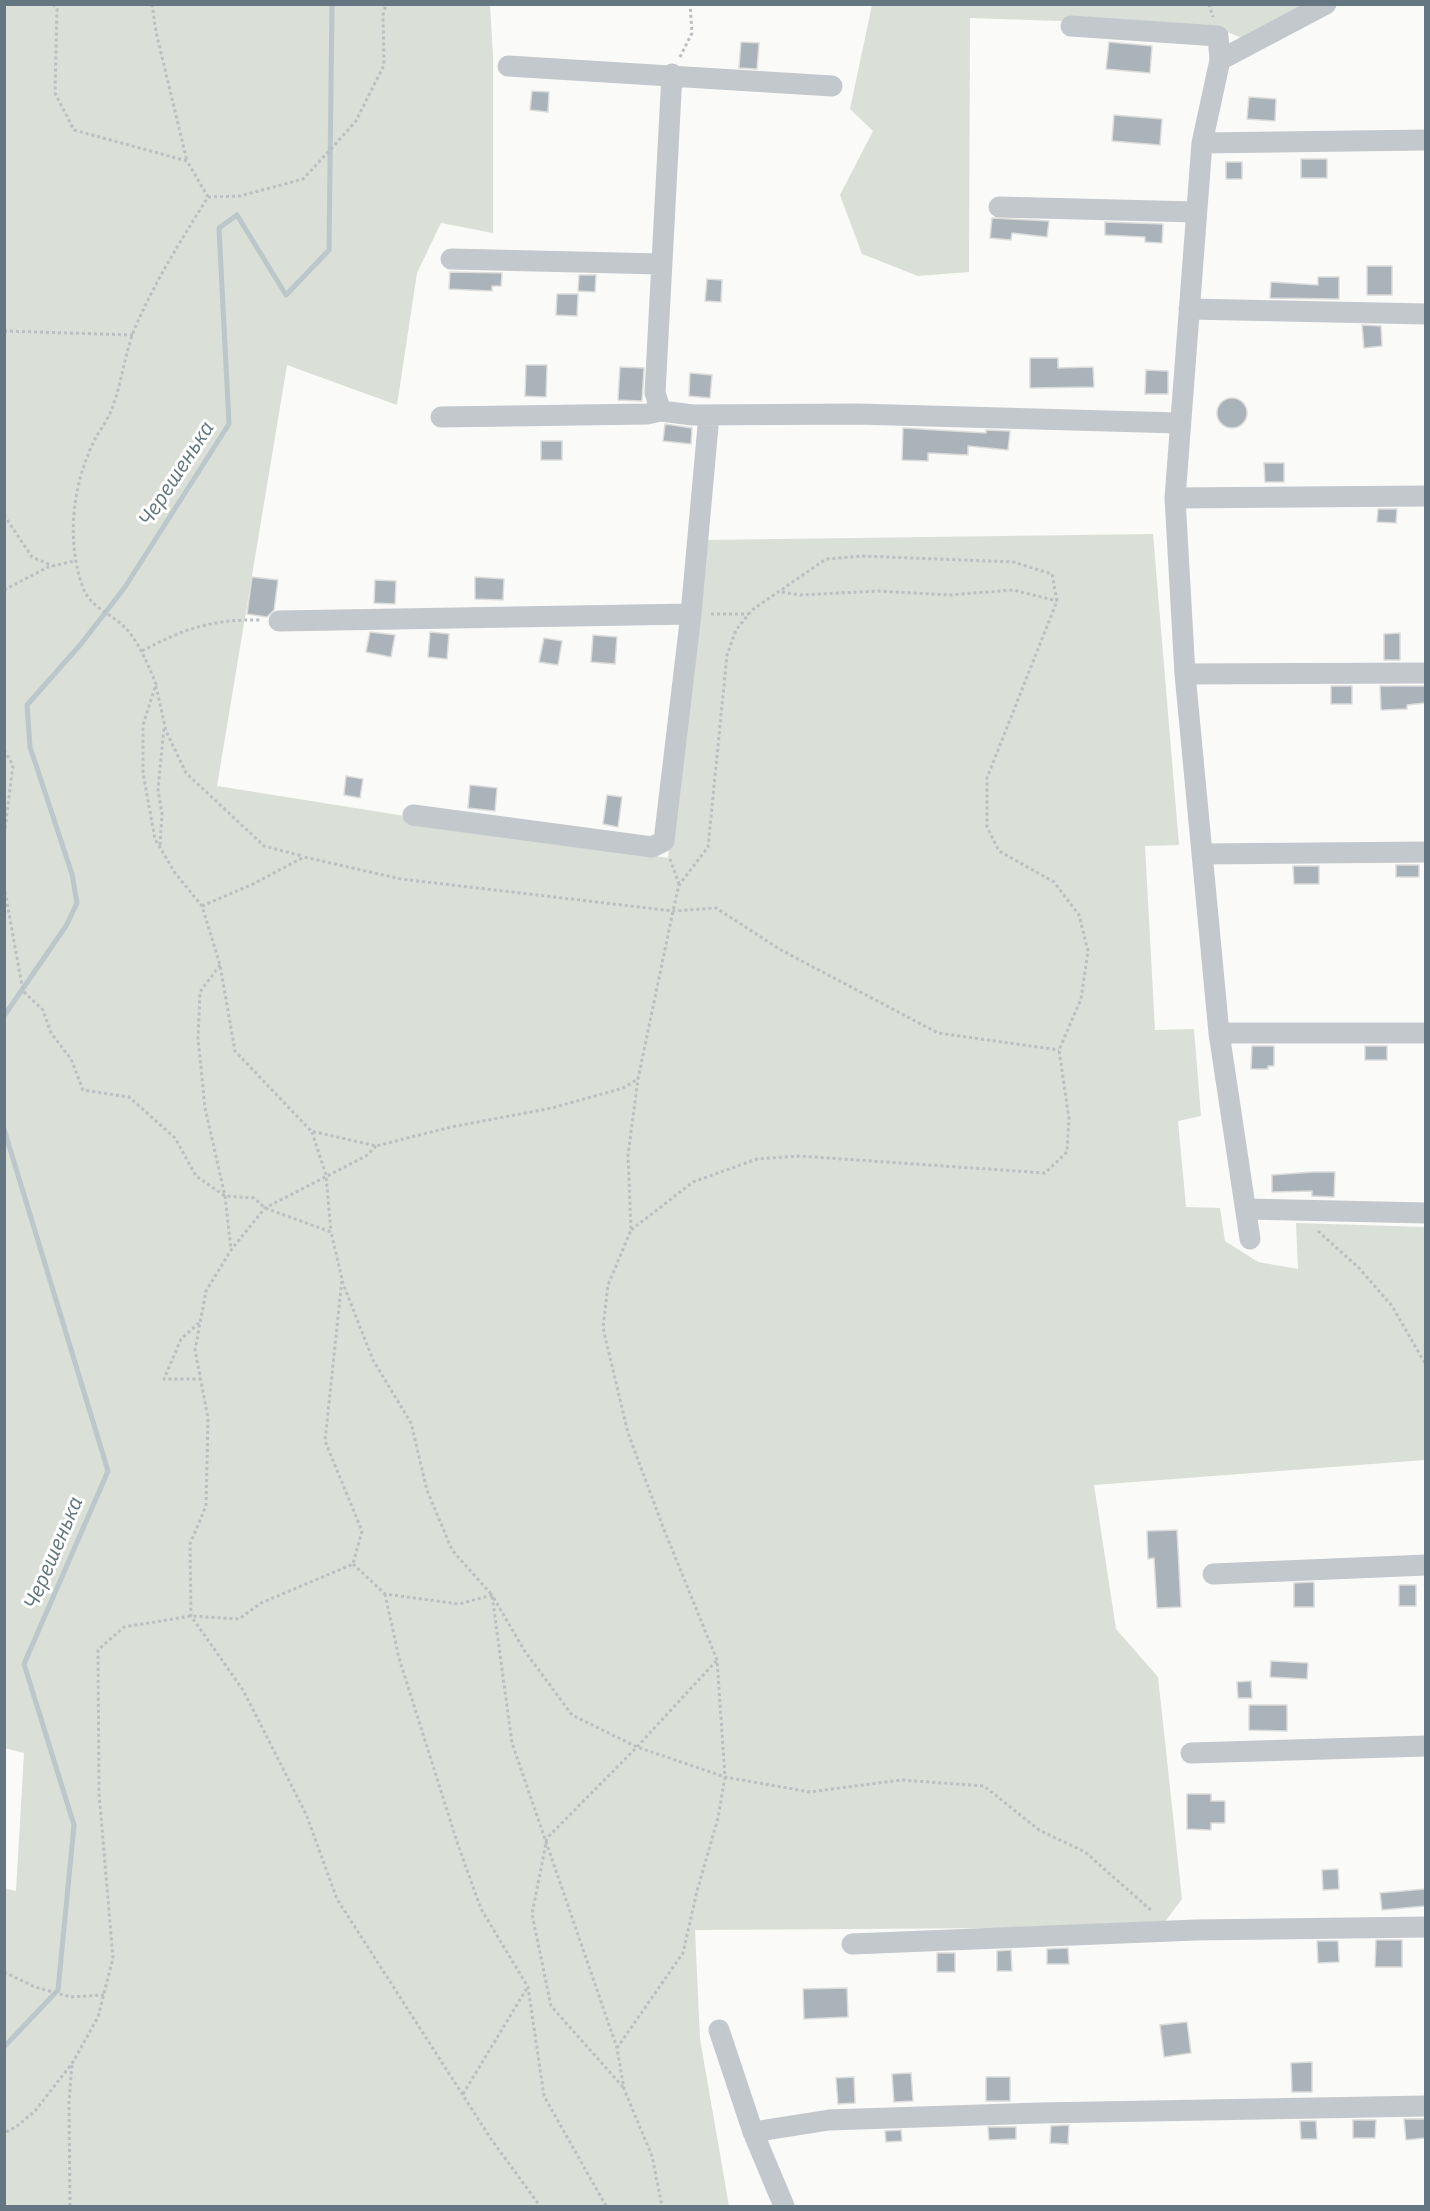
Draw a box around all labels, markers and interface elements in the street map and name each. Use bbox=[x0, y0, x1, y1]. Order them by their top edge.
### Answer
water label: Черешенька bbox=[134, 417, 220, 531]
water label: Черешенька bbox=[19, 1493, 89, 1613]

